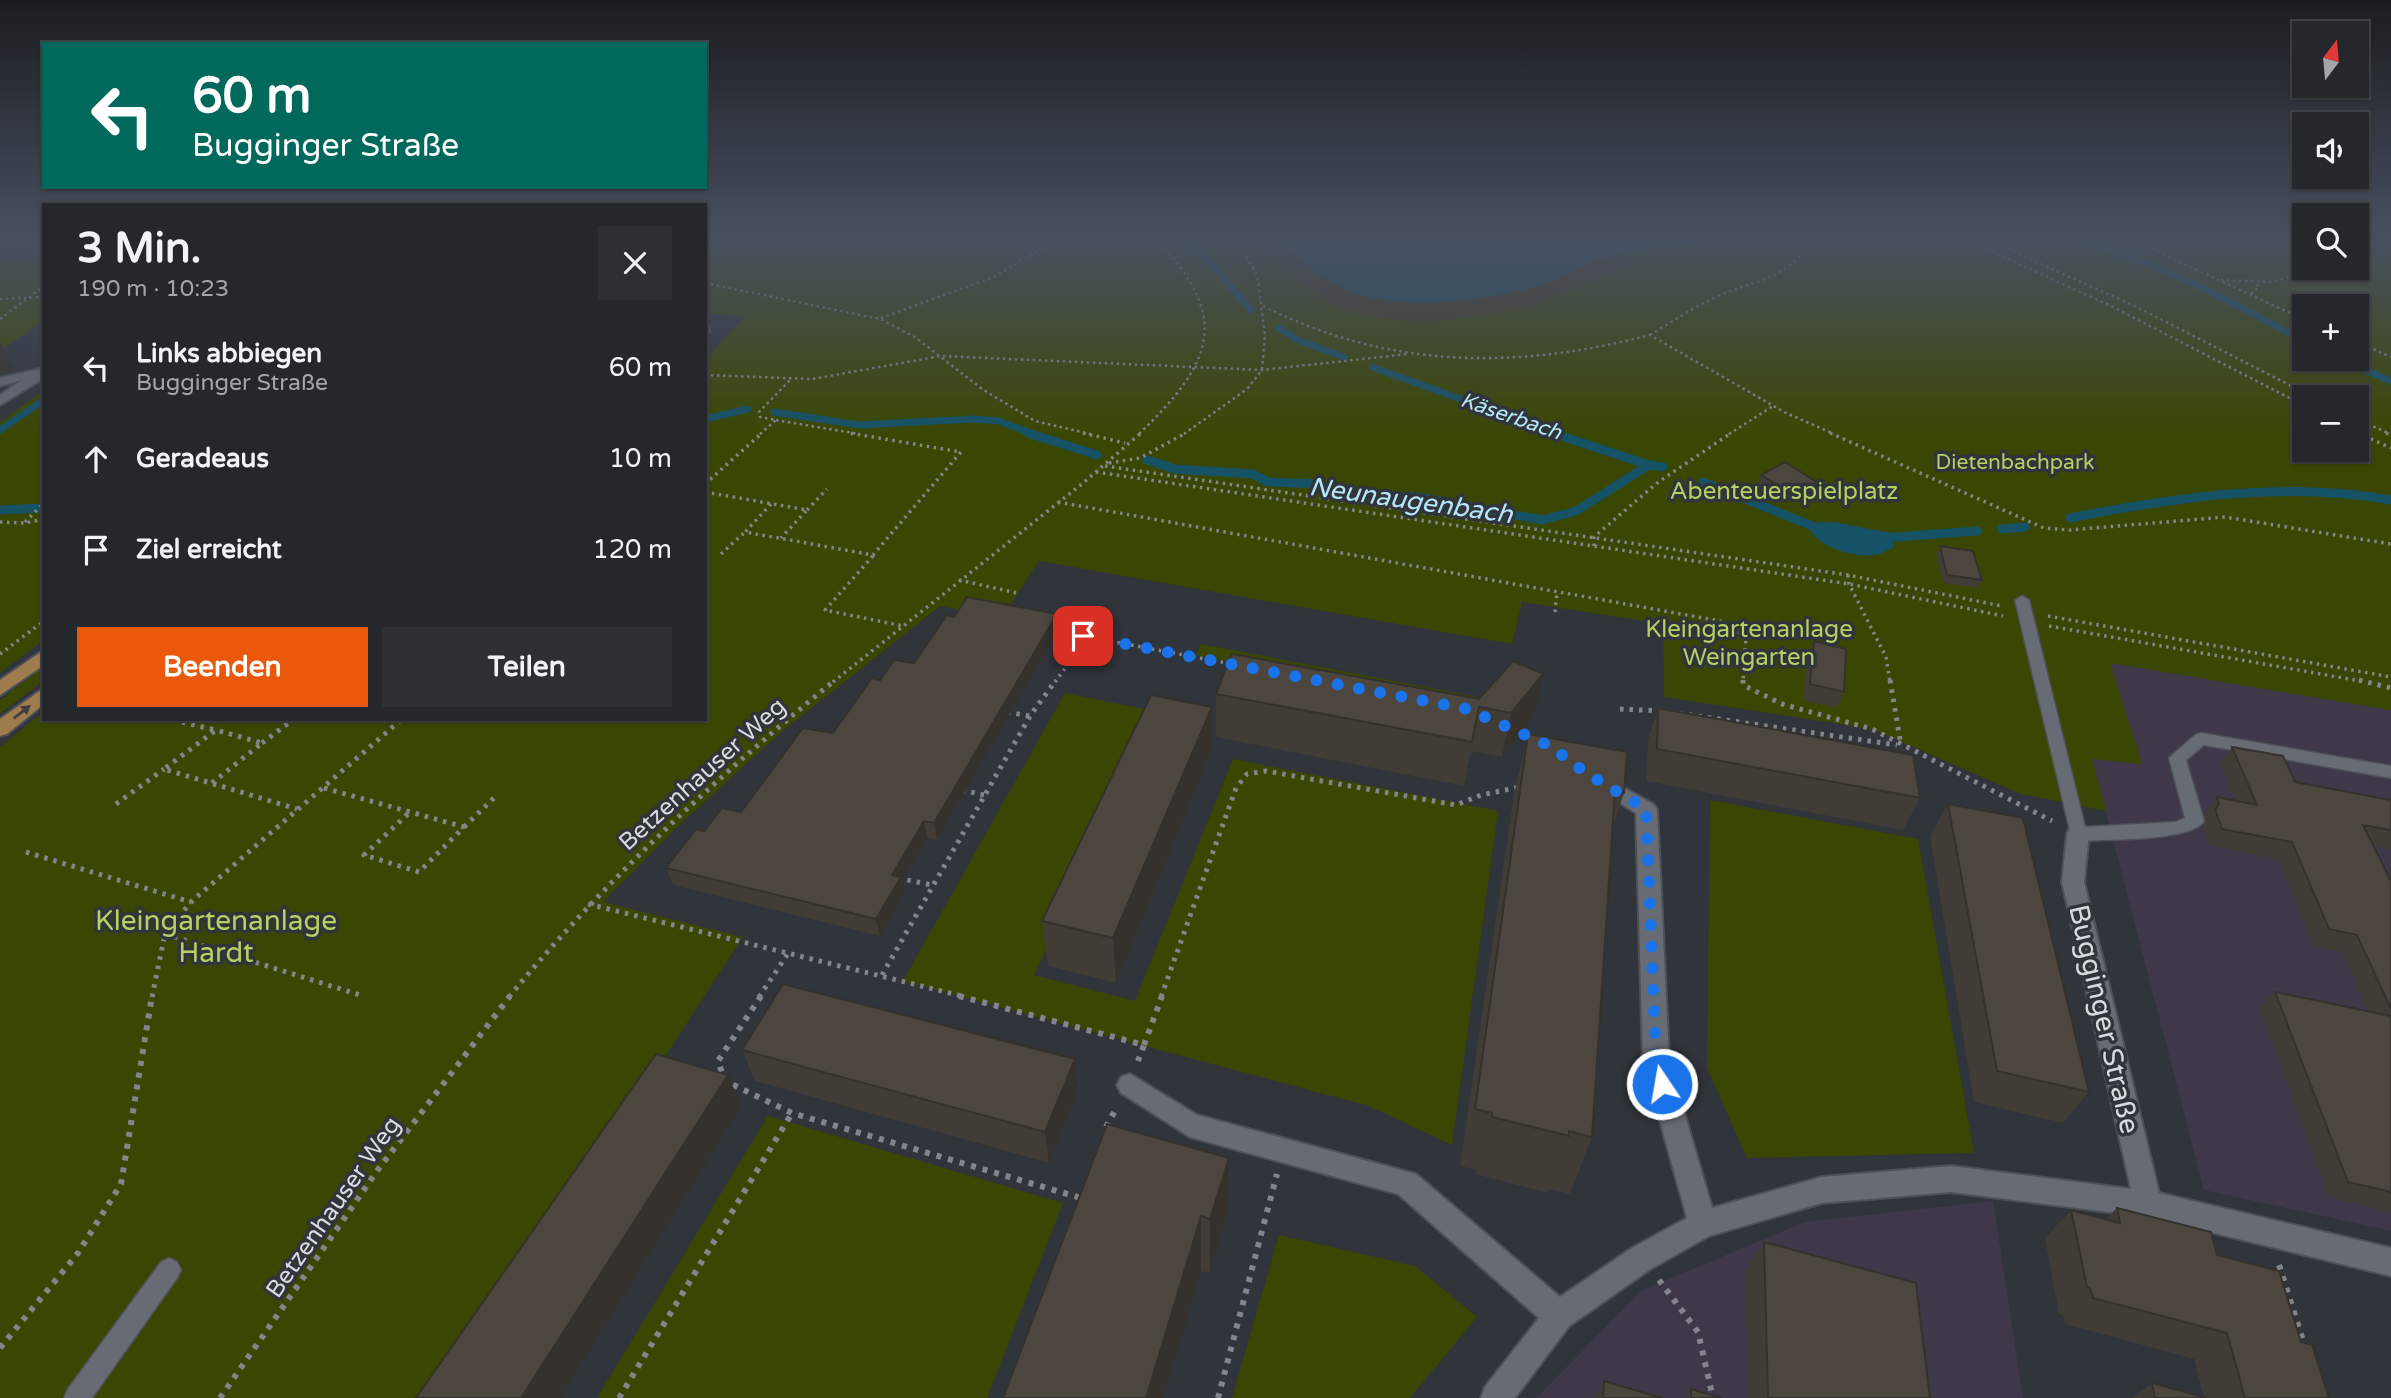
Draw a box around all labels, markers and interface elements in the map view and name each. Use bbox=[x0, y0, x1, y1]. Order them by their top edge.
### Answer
north arrow bbox=[2292, 21, 2370, 98]
map controls bbox=[2292, 21, 2369, 462]
text: 60 m bbox=[192, 67, 311, 126]
icon: left bbox=[77, 70, 168, 161]
button: sound bbox=[2292, 112, 2369, 189]
text: Bugginger Straße bbox=[192, 127, 459, 165]
button: search bbox=[2292, 203, 2369, 280]
text: 3 Min. bbox=[77, 223, 201, 274]
button: close bbox=[598, 226, 672, 300]
text: 190 m · 10:23 bbox=[77, 275, 229, 303]
button: + bbox=[2292, 294, 2369, 371]
text: Links abbiegen bbox=[136, 338, 322, 369]
icon: left bbox=[77, 349, 115, 387]
text: 60 m bbox=[609, 352, 672, 383]
text: Bugginger Straße bbox=[136, 369, 328, 397]
button: − bbox=[2292, 385, 2369, 462]
water label: Käserbach bbox=[1457, 388, 1566, 446]
icon: ahead bbox=[77, 440, 115, 478]
text: Geradeaus bbox=[136, 443, 269, 474]
text: 10 m bbox=[609, 443, 672, 474]
park label: Dietenbachpark bbox=[1936, 450, 2094, 475]
water label: Neunaugenbach bbox=[1307, 471, 1516, 530]
park label: Abenteuerspielplatz bbox=[1670, 477, 1898, 506]
icon: arrive bbox=[77, 531, 115, 569]
text: Ziel erreicht bbox=[136, 534, 282, 565]
text: 120 m bbox=[592, 534, 672, 565]
pin bbox=[1053, 606, 1113, 666]
park label: Kleingartenanlage Weingarten bbox=[1645, 615, 1853, 672]
icon: arrive bbox=[1064, 617, 1102, 655]
button: Beenden bbox=[77, 627, 368, 707]
button: Teilen bbox=[382, 627, 672, 707]
street label: Betzenhauser Weg bbox=[613, 692, 792, 857]
one-way arrow bbox=[12, 704, 30, 719]
street label: Bugginger Straße bbox=[2061, 901, 2147, 1137]
park label: Kleingartenanlage Hardt bbox=[95, 904, 337, 970]
position arrow bbox=[1625, 1047, 1699, 1121]
street label: Betzenhauser Weg bbox=[260, 1111, 407, 1303]

